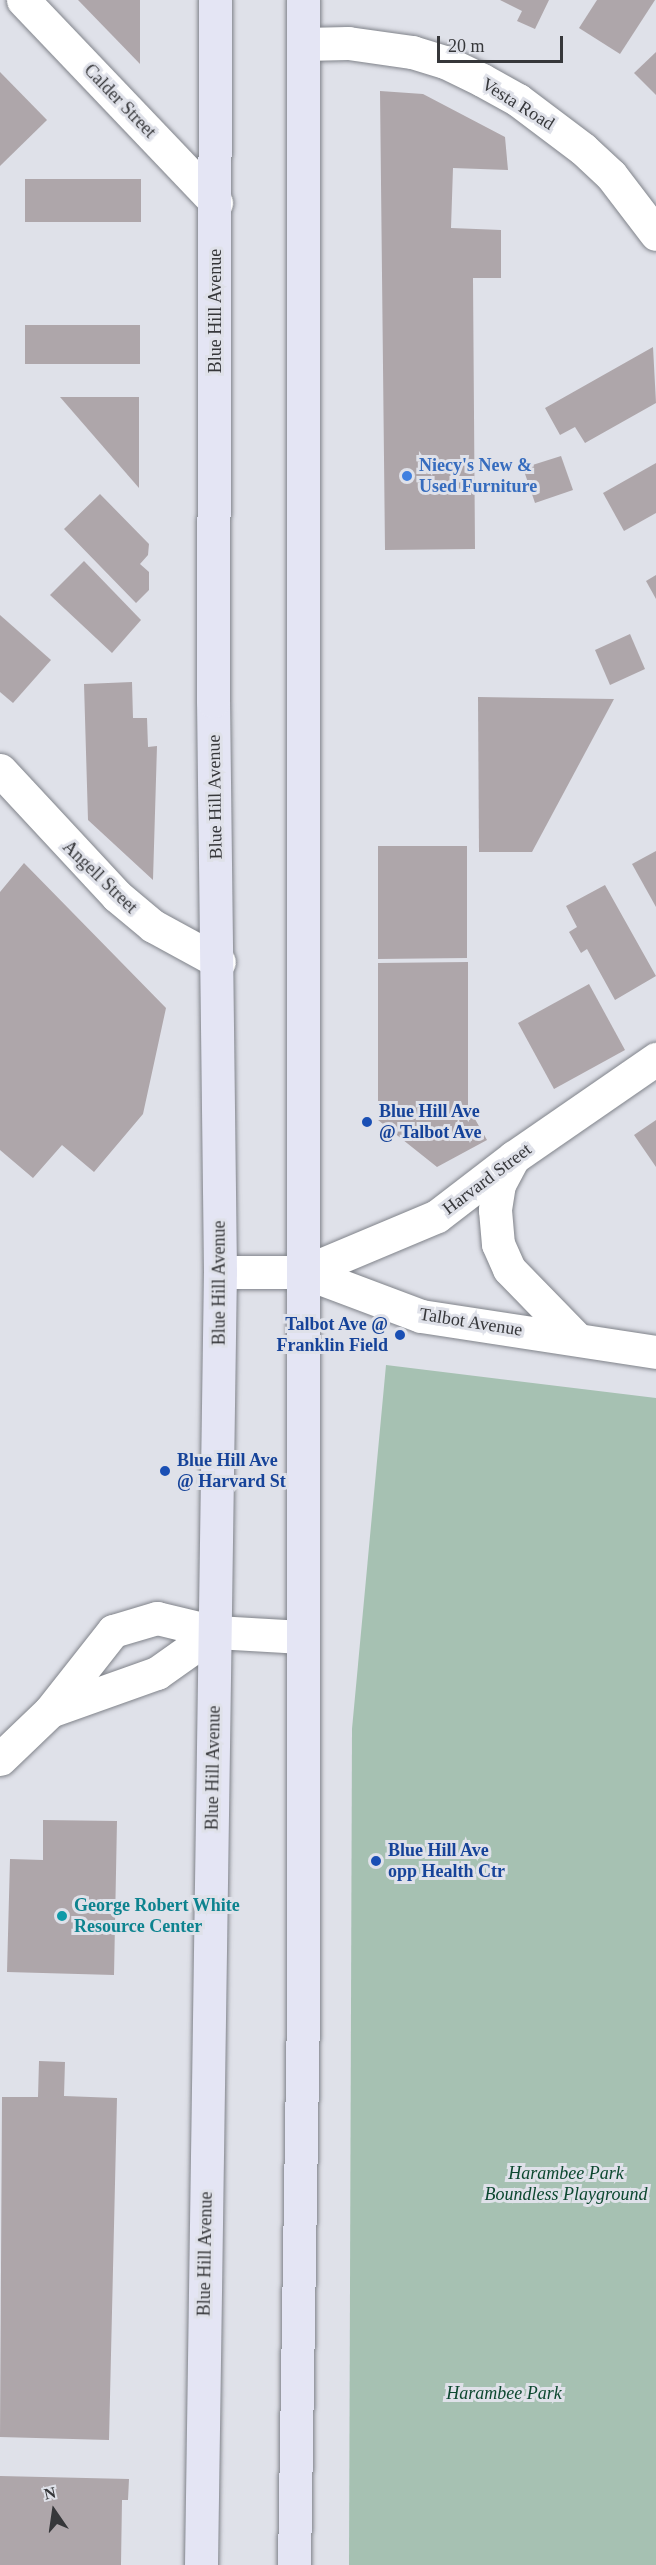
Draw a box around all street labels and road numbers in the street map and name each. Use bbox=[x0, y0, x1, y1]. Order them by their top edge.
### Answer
street label: Calder Street bbox=[79, 60, 161, 142]
street label: Vesta Road bbox=[478, 73, 558, 135]
street label: Blue Hill Avenue bbox=[204, 248, 226, 374]
street label: Blue Hill Avenue bbox=[203, 734, 227, 860]
street label: Angell Street bbox=[58, 836, 142, 918]
street label: Harvard Street bbox=[438, 1139, 536, 1219]
street label: Blue Hill Avenue bbox=[208, 1220, 230, 1346]
street label: Talbot Avenue bbox=[418, 1303, 524, 1341]
street label: Blue Hill Avenue bbox=[201, 1705, 225, 1831]
street label: Blue Hill Avenue bbox=[193, 2191, 217, 2317]

